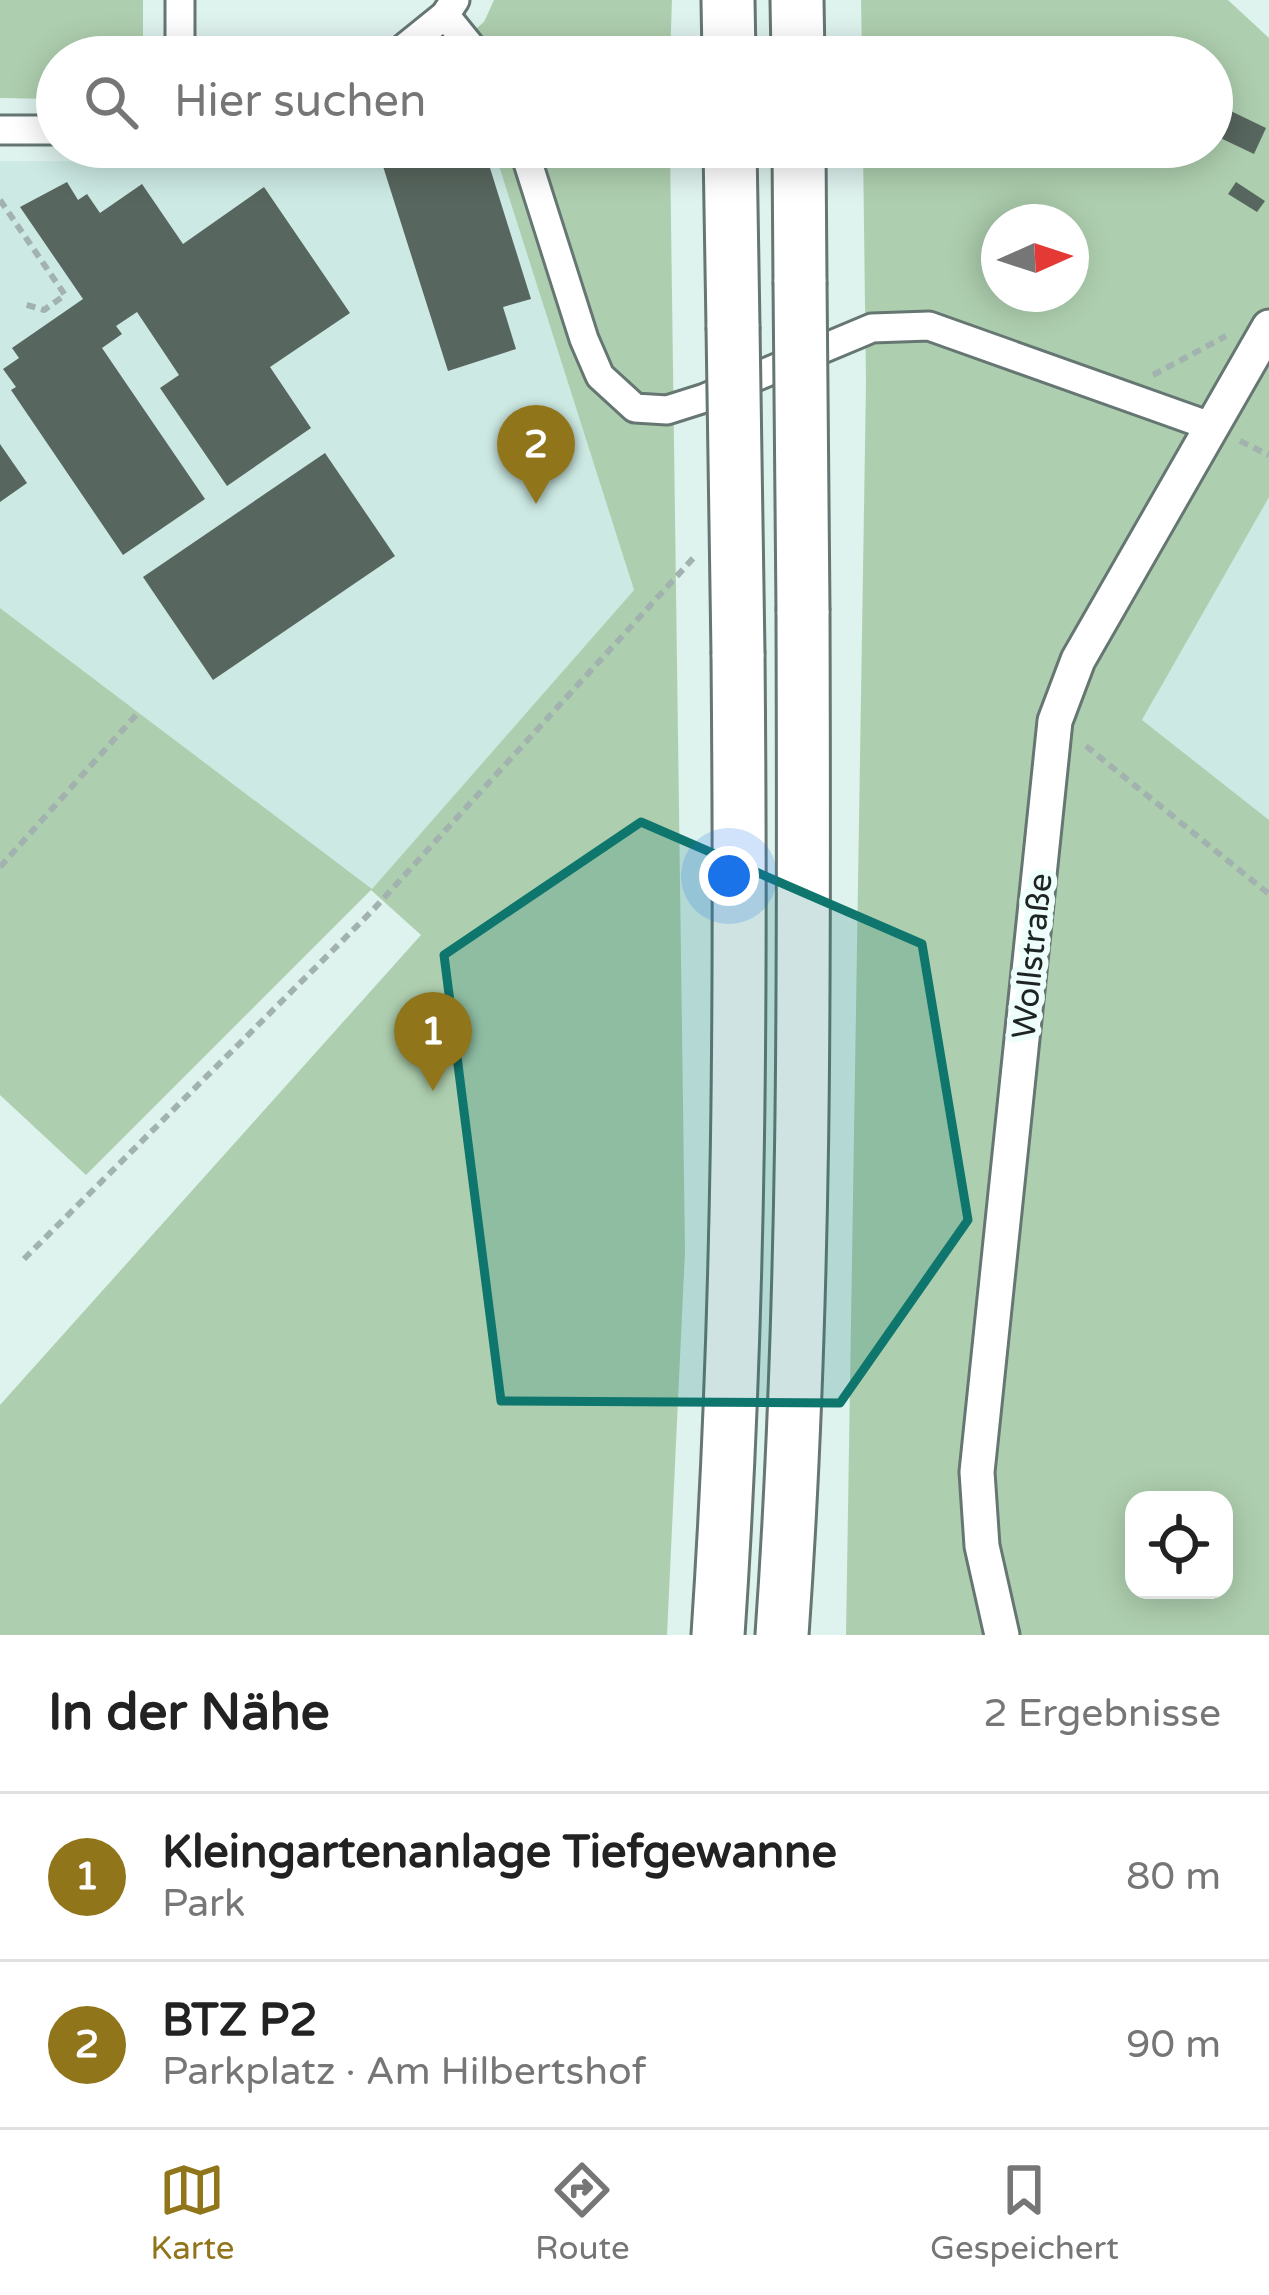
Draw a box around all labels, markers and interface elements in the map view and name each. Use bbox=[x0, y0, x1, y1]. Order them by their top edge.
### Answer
search box bbox=[36, 36, 1233, 168]
icon: search bbox=[78, 69, 144, 135]
text: Hier suchen bbox=[174, 75, 426, 129]
north arrow bbox=[981, 204, 1089, 312]
pin: 2 bbox=[497, 405, 575, 504]
your location bbox=[699, 846, 759, 906]
street label: Wollstraße bbox=[1004, 871, 1061, 1041]
pin: 1 bbox=[394, 992, 472, 1091]
map controls bbox=[1125, 1491, 1233, 1599]
button: locate bbox=[1125, 1491, 1233, 1599]
text: In der Nähe bbox=[48, 1682, 330, 1744]
text: 2 Ergebnisse bbox=[983, 1690, 1221, 1737]
text: Kleingartenanlage Tiefgewanne bbox=[162, 1826, 837, 1880]
text: 1 bbox=[75, 1853, 99, 1900]
text: 80 m bbox=[1126, 1853, 1221, 1900]
text: Park bbox=[162, 1880, 245, 1927]
text: BTZ P2 bbox=[162, 1994, 318, 2048]
text: 2 bbox=[75, 2021, 99, 2068]
text: 90 m bbox=[1126, 2021, 1221, 2068]
text: Parkplatz · Am Hilbertshof bbox=[162, 2048, 647, 2095]
tab: Karte bbox=[150, 2157, 235, 2268]
tab: Route bbox=[535, 2157, 630, 2268]
tab: Gespeichert bbox=[930, 2157, 1119, 2268]

